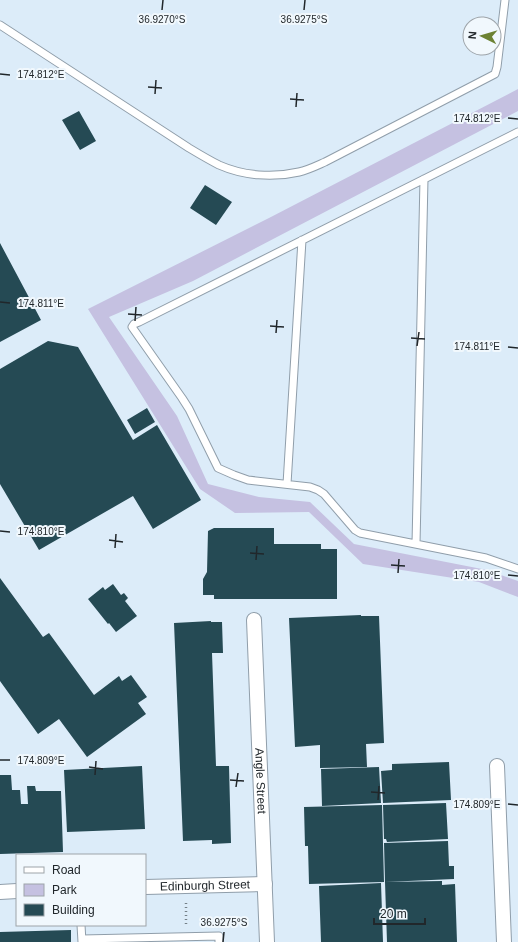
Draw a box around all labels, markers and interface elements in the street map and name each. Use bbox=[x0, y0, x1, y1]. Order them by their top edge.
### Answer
text: 36.9270°S bbox=[139, 14, 186, 25]
text: 36.9275°S bbox=[281, 14, 328, 25]
north arrow bbox=[462, 16, 502, 56]
text: N bbox=[466, 31, 478, 40]
text: 174.812°E bbox=[18, 69, 65, 80]
text: 174.812°E bbox=[454, 113, 501, 124]
text: 174.811°E bbox=[18, 298, 64, 309]
text: 174.811°E bbox=[454, 341, 500, 352]
text: 174.810°E bbox=[18, 526, 65, 537]
text: 174.810°E bbox=[454, 570, 501, 581]
street label: Angle Street bbox=[252, 748, 269, 815]
text: 174.809°E bbox=[18, 755, 65, 766]
text: 174.809°E bbox=[454, 799, 501, 810]
legend bbox=[16, 854, 146, 926]
text: Road bbox=[52, 863, 81, 877]
street label: Edinburgh Street bbox=[160, 877, 251, 894]
text: Park bbox=[52, 883, 78, 897]
scale bar bbox=[374, 900, 425, 926]
text: Building bbox=[52, 903, 95, 917]
text: 20 m bbox=[380, 907, 407, 921]
text: 36.9275°S bbox=[201, 917, 248, 928]

